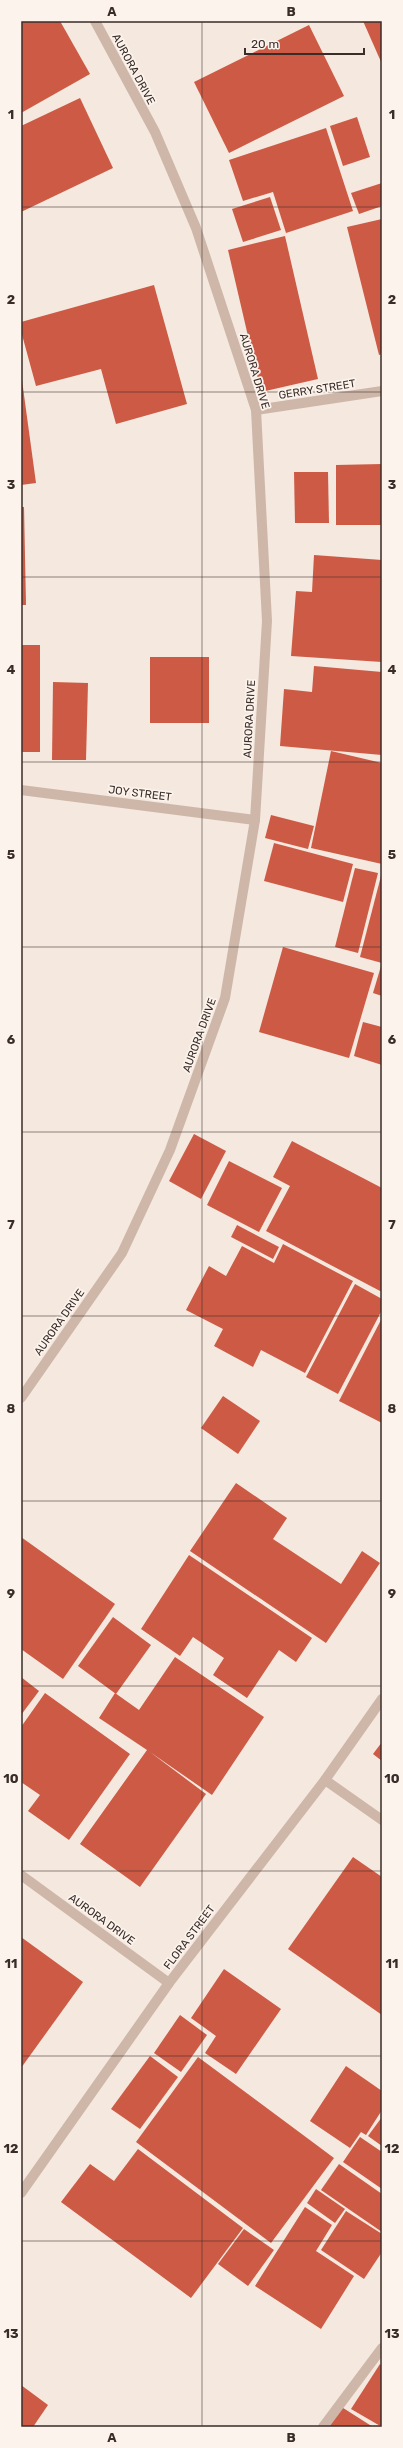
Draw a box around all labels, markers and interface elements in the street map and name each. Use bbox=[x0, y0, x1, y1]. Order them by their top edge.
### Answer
text: A bbox=[107, 4, 117, 19]
text: B bbox=[286, 4, 296, 19]
scale bar bbox=[245, 30, 364, 56]
street label: AURORA DRIVE bbox=[109, 32, 158, 107]
text: 20 m bbox=[251, 37, 279, 51]
text: 1 bbox=[8, 107, 14, 122]
text: 1 bbox=[389, 107, 395, 122]
text: 2 bbox=[7, 292, 15, 307]
text: 2 bbox=[388, 292, 396, 307]
street label: AURORA DRIVE bbox=[237, 332, 272, 411]
street label: GERRY STREET bbox=[278, 377, 357, 402]
text: 3 bbox=[7, 477, 16, 492]
text: 3 bbox=[388, 477, 397, 492]
text: 4 bbox=[7, 662, 16, 677]
text: 4 bbox=[388, 662, 397, 677]
street label: AURORA DRIVE bbox=[241, 679, 258, 758]
street label: JOY STREET bbox=[108, 783, 173, 804]
text: 5 bbox=[7, 847, 15, 862]
text: 5 bbox=[388, 847, 396, 862]
street label: AURORA DRIVE bbox=[180, 996, 219, 1074]
text: 6 bbox=[7, 1032, 16, 1047]
text: 6 bbox=[388, 1032, 397, 1047]
text: 7 bbox=[7, 1217, 15, 1232]
text: 7 bbox=[388, 1217, 396, 1232]
street label: AURORA DRIVE bbox=[32, 1286, 87, 1358]
text: 8 bbox=[7, 1401, 16, 1416]
text: 8 bbox=[388, 1401, 397, 1416]
text: 9 bbox=[7, 1586, 15, 1601]
text: 9 bbox=[388, 1586, 396, 1601]
text: 10 bbox=[3, 1771, 19, 1786]
text: 10 bbox=[384, 1771, 400, 1786]
street label: AURORA DRIVE bbox=[66, 1891, 137, 1948]
street label: FLORA STREET bbox=[161, 1902, 218, 1972]
text: 11 bbox=[5, 1956, 17, 1971]
text: 11 bbox=[386, 1956, 398, 1971]
text: 12 bbox=[4, 2141, 18, 2156]
text: 12 bbox=[385, 2141, 399, 2156]
text: 13 bbox=[3, 2326, 19, 2341]
text: 13 bbox=[384, 2326, 400, 2341]
text: A bbox=[107, 2430, 117, 2445]
text: B bbox=[286, 2430, 296, 2445]

